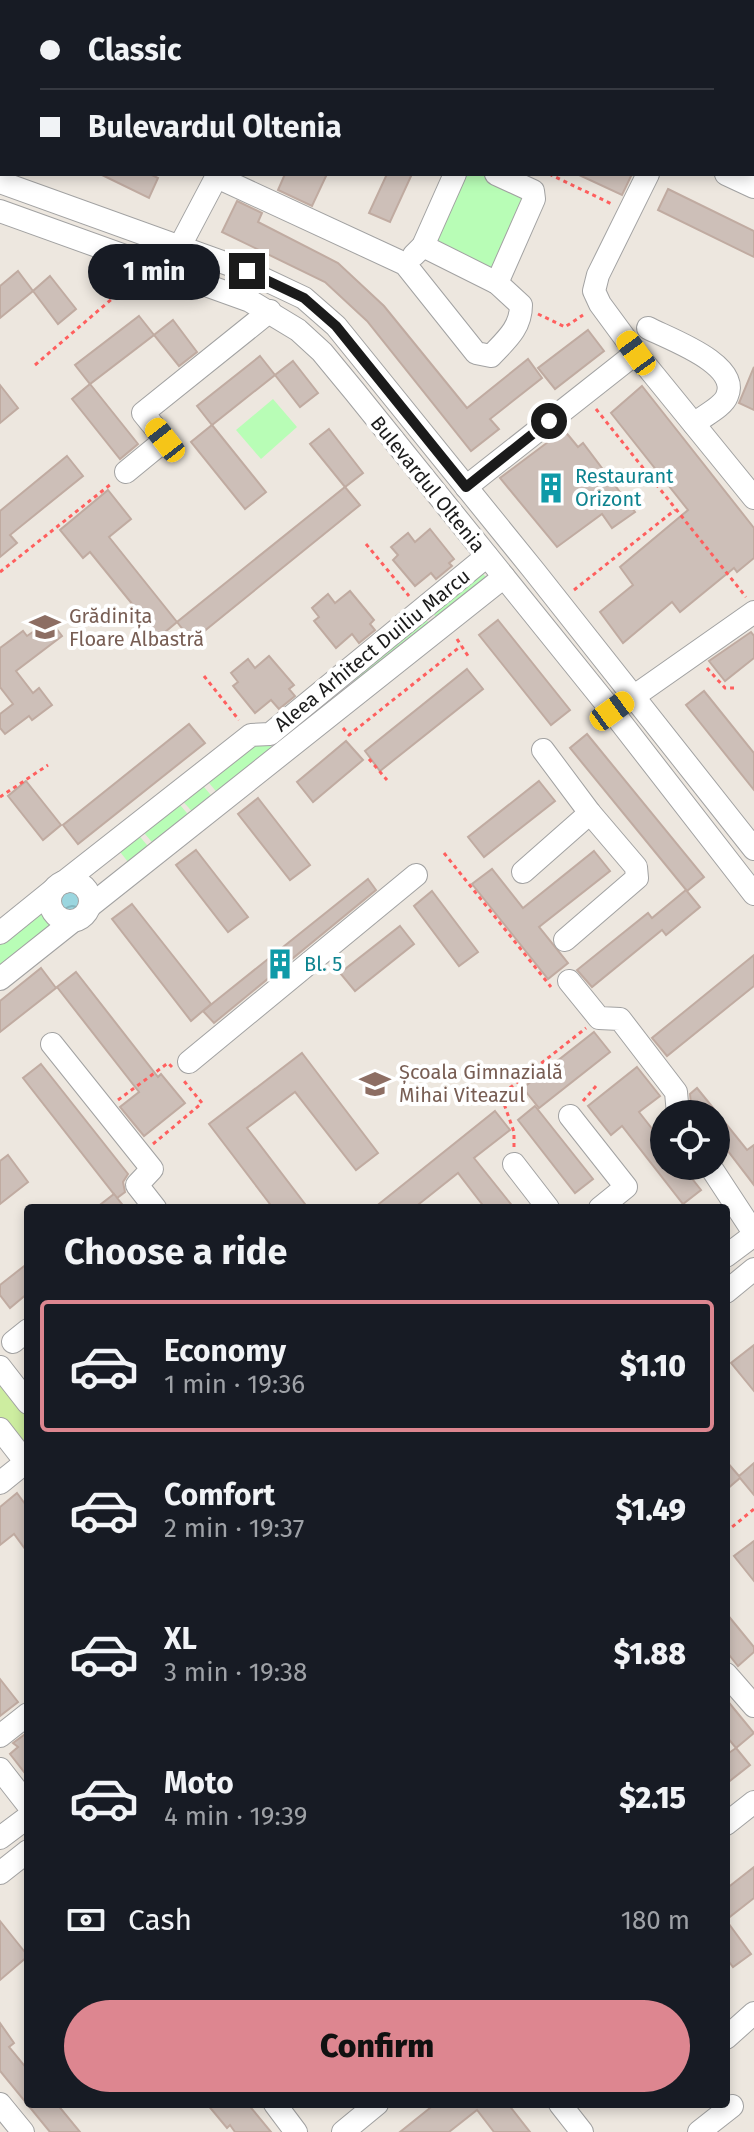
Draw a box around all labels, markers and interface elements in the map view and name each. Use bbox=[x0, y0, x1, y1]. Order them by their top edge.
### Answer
text: Classic bbox=[88, 32, 181, 68]
text: Bulevardul Oltenia bbox=[88, 109, 342, 145]
callout: 1 min bbox=[87, 243, 219, 299]
route end bbox=[229, 253, 265, 289]
text: 1 min bbox=[123, 256, 185, 287]
car bbox=[612, 327, 660, 379]
route start bbox=[531, 403, 567, 439]
street label: Bulevardul Oltenia bbox=[366, 411, 490, 557]
car bbox=[141, 414, 189, 466]
place label: Restaurant Orizont bbox=[575, 464, 674, 511]
building icon: Restaurant Orizont bbox=[534, 471, 568, 505]
street label: Aleea Arhitect Duiliu Marcu bbox=[269, 564, 475, 736]
place label: Grădinița Floare Albastră bbox=[69, 604, 204, 651]
school or university icon: Grădinița Floare Albastră bbox=[28, 610, 62, 644]
car bbox=[586, 687, 638, 735]
building icon: Bl. 5 bbox=[263, 947, 297, 981]
place label: Bl. 5 bbox=[304, 952, 342, 976]
place label: Școala Gimnazială Mihai Viteazul bbox=[399, 1060, 563, 1107]
school or university icon: Școala Gimnazială Mihai Viteazul bbox=[358, 1067, 392, 1101]
map controls bbox=[650, 1100, 730, 1180]
button: locate bbox=[650, 1100, 730, 1180]
text: Choose a ride bbox=[64, 1230, 287, 1274]
icon: car bbox=[68, 1330, 140, 1402]
text: Economy bbox=[164, 1333, 286, 1369]
text: $1.10 bbox=[620, 1348, 686, 1384]
text: 1 min · 19:36 bbox=[164, 1369, 305, 1400]
icon: car bbox=[68, 1474, 140, 1546]
text: Comfort bbox=[164, 1477, 275, 1513]
text: $1.49 bbox=[616, 1492, 686, 1528]
text: 2 min · 19:37 bbox=[164, 1513, 304, 1544]
icon: car bbox=[68, 1618, 140, 1690]
text: XL bbox=[164, 1621, 197, 1657]
text: $1.88 bbox=[614, 1636, 686, 1672]
text: 3 min · 19:38 bbox=[164, 1657, 307, 1688]
icon: car bbox=[68, 1762, 140, 1834]
text: Moto bbox=[164, 1765, 234, 1801]
text: $2.15 bbox=[619, 1780, 686, 1816]
text: 4 min · 19:39 bbox=[164, 1801, 307, 1832]
icon: cash bbox=[64, 1898, 108, 1942]
text: Cash bbox=[128, 1902, 192, 1938]
text: 180 m bbox=[621, 1905, 690, 1936]
button: Confirm bbox=[64, 2000, 690, 2092]

